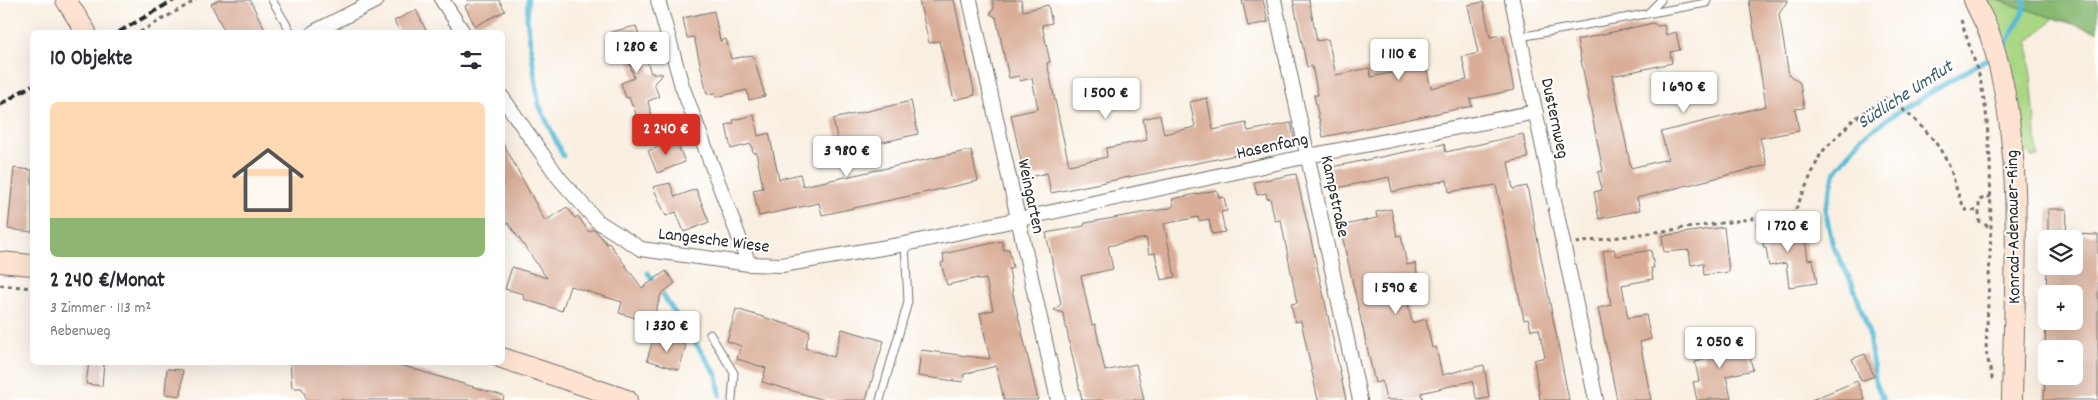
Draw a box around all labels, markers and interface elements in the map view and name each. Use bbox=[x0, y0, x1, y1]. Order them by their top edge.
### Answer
pin: 1 280 € bbox=[591, 32, 683, 74]
text: 1 280 € bbox=[616, 36, 658, 59]
pin: 1 110 € bbox=[1353, 38, 1445, 81]
text: 1 110 € bbox=[1381, 43, 1417, 66]
text: 10 Objekte bbox=[50, 45, 132, 75]
icon: filters bbox=[457, 46, 485, 74]
water label: Südliche Umflut bbox=[1853, 54, 1961, 137]
pin: 1 690 € bbox=[1638, 72, 1730, 114]
street label: Dusternweg bbox=[1533, 76, 1574, 161]
text: 1 690 € bbox=[1662, 76, 1706, 99]
pin: 1 500 € bbox=[1060, 78, 1152, 120]
text: 1 500 € bbox=[1084, 82, 1128, 105]
pin: 2 240 € bbox=[620, 114, 712, 156]
text: 2 240 € bbox=[643, 118, 689, 141]
street label: Hasenfang bbox=[1234, 128, 1311, 167]
icon: home bbox=[223, 135, 313, 225]
pin: 3 980 € bbox=[801, 136, 893, 178]
text: 3 980 € bbox=[824, 140, 870, 163]
street label: Konrad-Adenauer-Ring bbox=[2001, 150, 2028, 304]
street label: Kampstraße bbox=[1313, 153, 1354, 240]
street label: Weingarten bbox=[1009, 157, 1050, 236]
pin: 1 720 € bbox=[1742, 210, 1834, 253]
text: 1 720 € bbox=[1767, 215, 1809, 238]
street label: Langesche Wiese bbox=[657, 222, 771, 261]
map controls bbox=[2038, 230, 2083, 385]
button: layers bbox=[2038, 230, 2083, 275]
text: 2 240 €/Monat bbox=[50, 267, 165, 297]
pin: 1 590 € bbox=[1350, 272, 1442, 315]
text: 1 590 € bbox=[1374, 277, 1418, 300]
button: + bbox=[2038, 285, 2083, 330]
text: 3 Zimmer · 113 m² bbox=[50, 297, 151, 320]
pin: 1 330 € bbox=[621, 310, 713, 353]
text: 1 330 € bbox=[646, 315, 688, 338]
text: Rebenweg bbox=[50, 320, 111, 343]
pin: 2 050 € bbox=[1674, 326, 1766, 369]
text: 2 050 € bbox=[1696, 331, 1744, 354]
button: − bbox=[2038, 340, 2083, 385]

